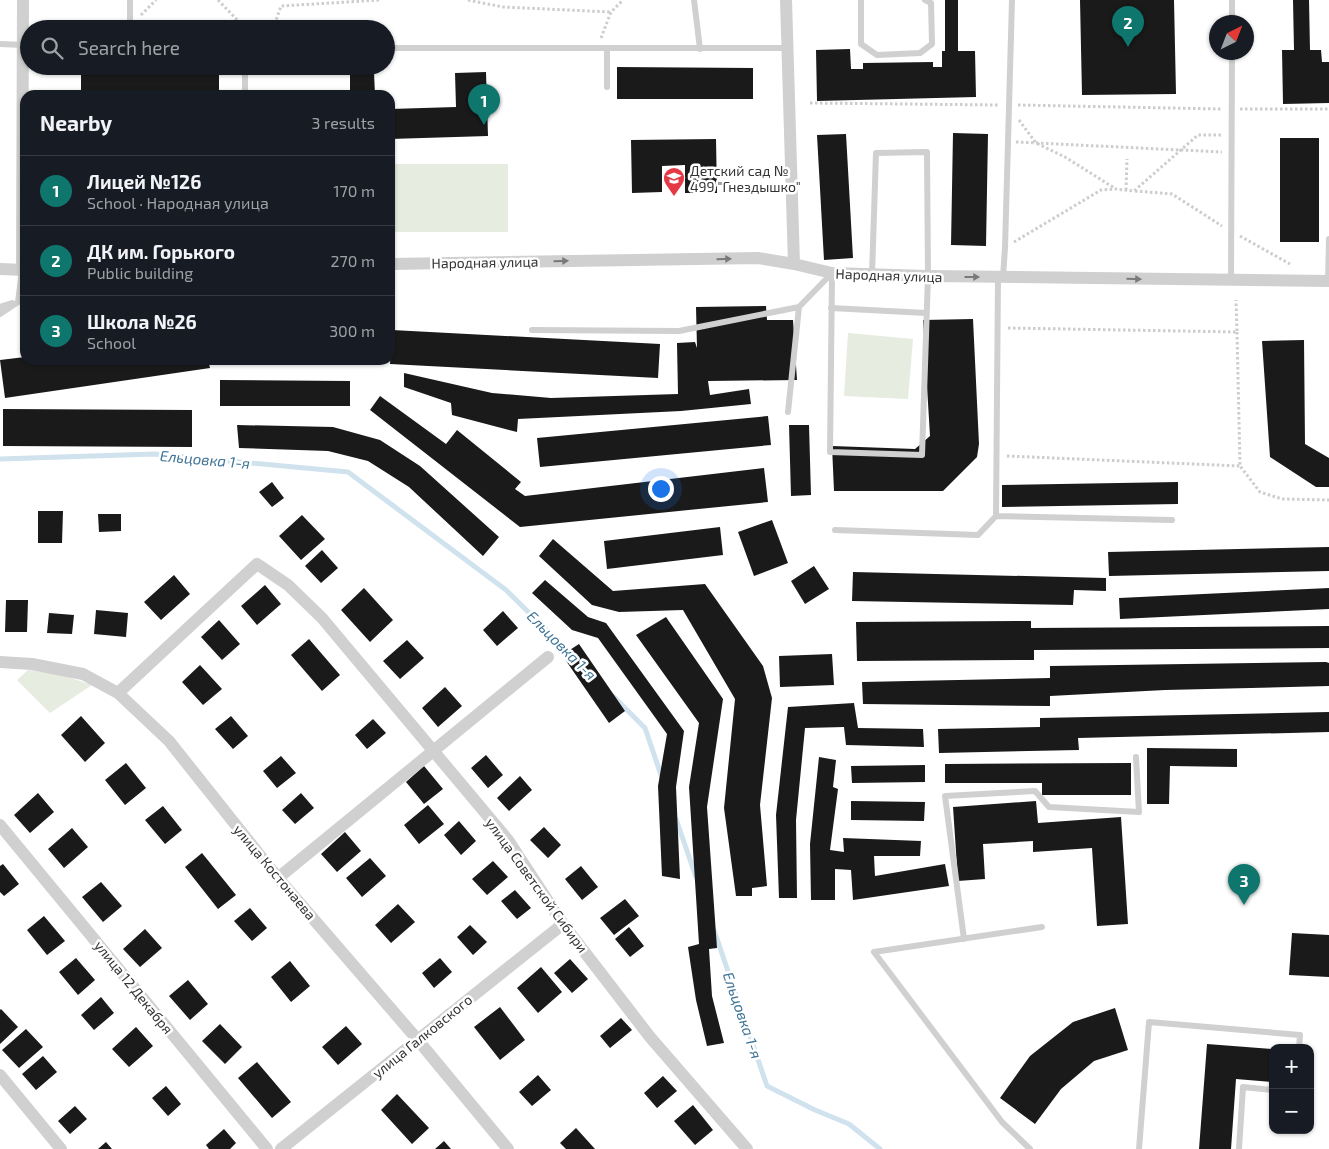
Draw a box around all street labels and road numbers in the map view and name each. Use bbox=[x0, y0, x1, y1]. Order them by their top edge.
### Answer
street label: Народная улица bbox=[431, 253, 539, 271]
street label: Народная улица bbox=[835, 265, 943, 285]
street label: улица Советской Сибири bbox=[482, 814, 592, 956]
street label: улица Костонаева bbox=[230, 821, 320, 923]
street label: улица 12 Декабря bbox=[91, 937, 177, 1037]
street label: улица Галковского bbox=[369, 991, 475, 1081]

